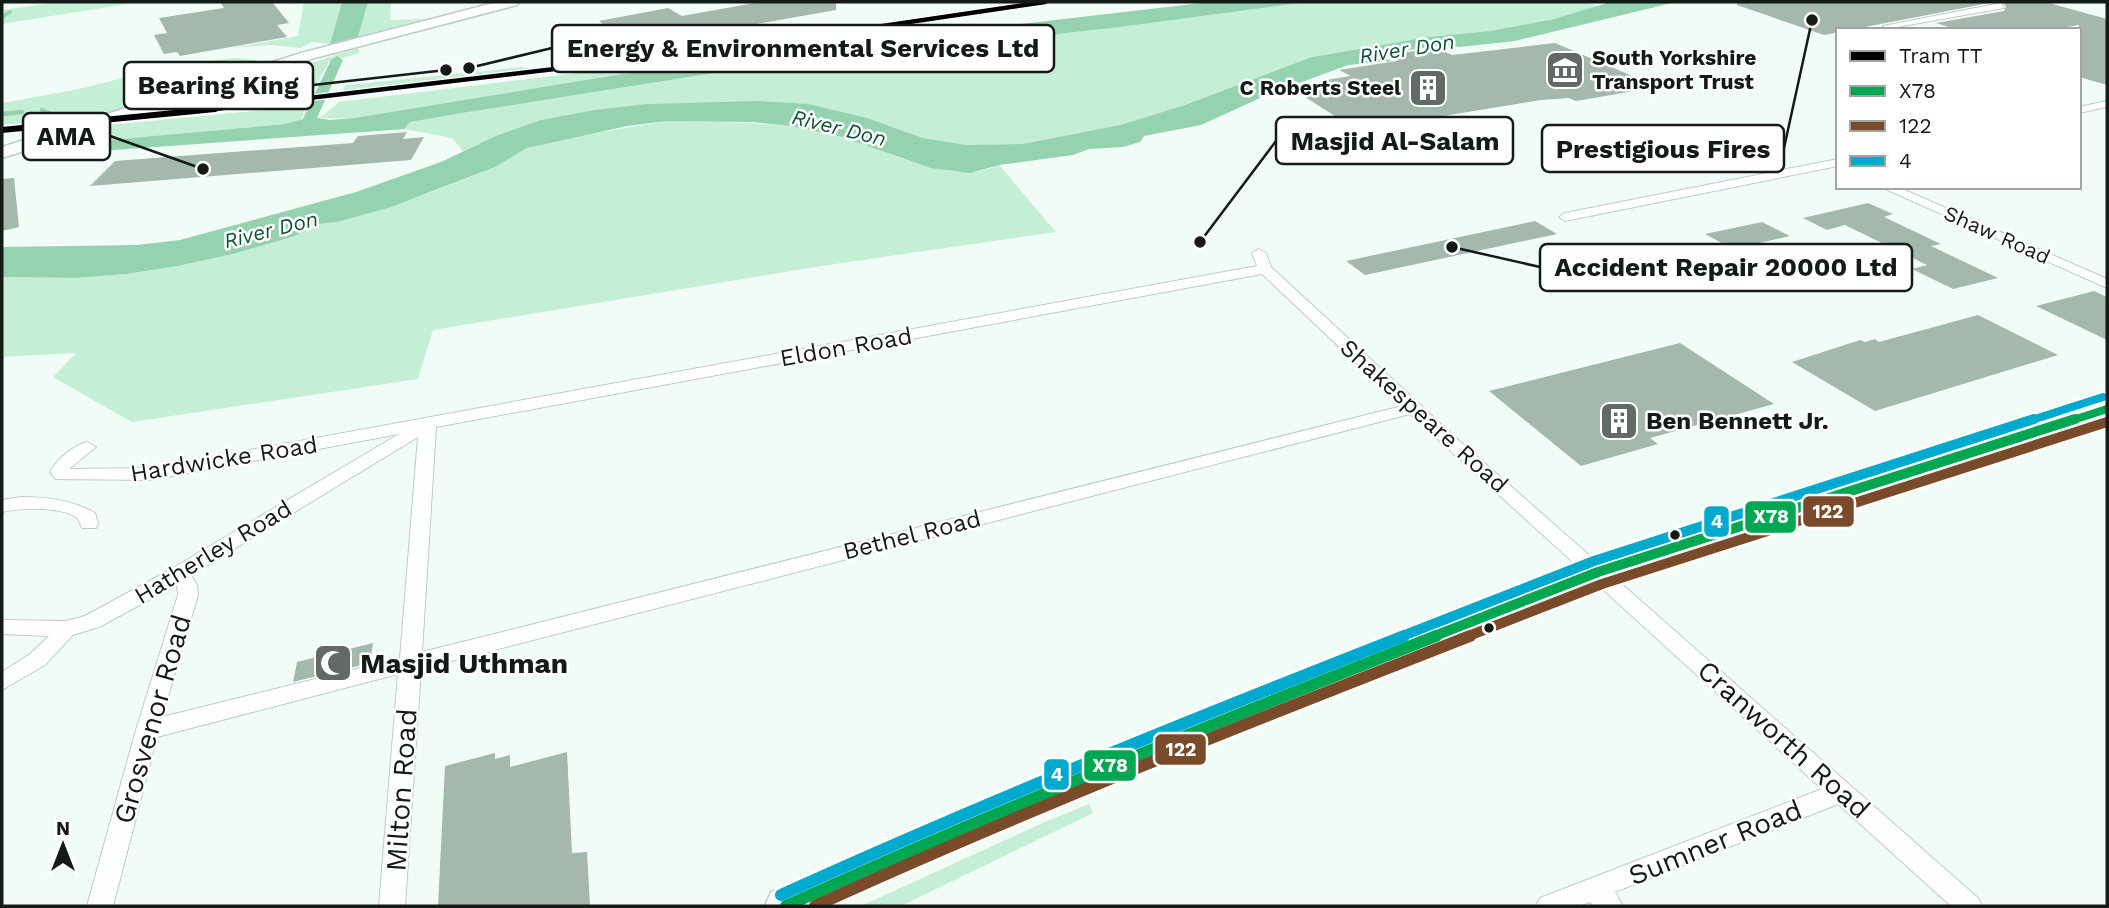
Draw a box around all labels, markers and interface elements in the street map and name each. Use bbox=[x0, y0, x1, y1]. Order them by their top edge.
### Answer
callout: Energy & Environmental Services Ltd bbox=[552, 25, 1054, 72]
legend bbox=[1836, 28, 2081, 189]
water label: River Don bbox=[1357, 29, 1456, 68]
text: Energy & Environmental Services Ltd bbox=[567, 33, 1039, 63]
text: Tram TT bbox=[1899, 43, 1983, 68]
place label: South Yorkshire Transport Trust bbox=[1592, 45, 1756, 94]
museum icon: South Yorkshire Transport Trust bbox=[1544, 49, 1586, 91]
callout: Bearing King bbox=[124, 62, 313, 109]
building icon: C Roberts Steel bbox=[1407, 67, 1449, 109]
text: Bearing King bbox=[137, 70, 299, 100]
place label: C Roberts Steel bbox=[1239, 75, 1401, 100]
text: X78 bbox=[1899, 78, 1936, 103]
water label: River Don bbox=[789, 104, 889, 151]
callout: AMA bbox=[23, 113, 110, 160]
text: 122 bbox=[1899, 113, 1932, 138]
callout: Masjid Al-Salam bbox=[1276, 117, 1513, 164]
text: AMA bbox=[37, 121, 96, 151]
callout: Prestigious Fires bbox=[1542, 125, 1784, 172]
text: Masjid Al-Salam bbox=[1291, 126, 1499, 156]
text: Prestigious Fires bbox=[1556, 134, 1770, 164]
text: 4 bbox=[1899, 148, 1912, 173]
street label: Shaw Road bbox=[1940, 200, 2054, 269]
water label: River Don bbox=[221, 206, 321, 253]
callout: Accident Repair 20000 Ltd bbox=[1540, 244, 1912, 291]
text: Accident Repair 20000 Ltd bbox=[1554, 252, 1898, 282]
street label: Eldon Road bbox=[778, 322, 914, 372]
street label: Shakespeare Road bbox=[1334, 333, 1514, 499]
building icon: Ben Bennett Jr. bbox=[1598, 400, 1640, 442]
place label: Ben Bennett Jr. bbox=[1646, 407, 1829, 435]
street label: Hardwicke Road bbox=[128, 430, 320, 488]
street label: Hatherley Road bbox=[129, 494, 297, 610]
line badge: 122 bbox=[1802, 495, 1855, 528]
line badge: X78 bbox=[1744, 500, 1797, 534]
text: 122 bbox=[1813, 500, 1843, 523]
street label: Bethel Road bbox=[840, 504, 984, 566]
line badge: 4 bbox=[1703, 505, 1730, 538]
text: X78 bbox=[1753, 505, 1789, 528]
text: 4 bbox=[1711, 510, 1723, 533]
unlabelled marker bbox=[1668, 528, 1682, 542]
street label: Grosvenor Road bbox=[107, 611, 198, 827]
unlabelled marker bbox=[1482, 621, 1496, 635]
mosque icon: Masjid Uthman bbox=[312, 642, 354, 684]
place label: Masjid Uthman bbox=[360, 647, 568, 680]
street label: Cranworth Road bbox=[1691, 653, 1877, 825]
street label: Milton Road bbox=[379, 708, 424, 873]
line badge: 122 bbox=[1154, 733, 1207, 766]
text: 122 bbox=[1166, 738, 1196, 761]
line badge: X78 bbox=[1083, 749, 1137, 782]
text: X78 bbox=[1092, 754, 1128, 777]
line badge: 4 bbox=[1043, 758, 1070, 791]
text: 4 bbox=[1051, 763, 1063, 786]
street label: Sumner Road bbox=[1624, 793, 1807, 892]
north arrow bbox=[28, 810, 98, 880]
text: N bbox=[56, 817, 70, 840]

